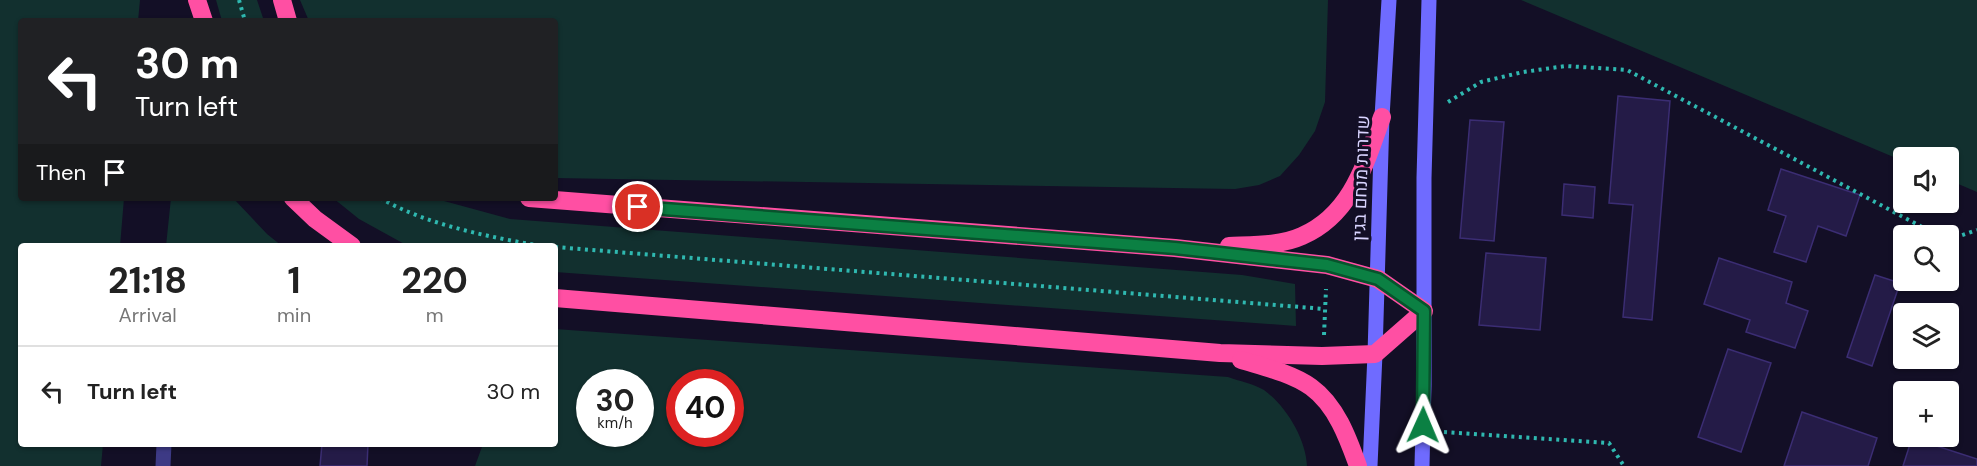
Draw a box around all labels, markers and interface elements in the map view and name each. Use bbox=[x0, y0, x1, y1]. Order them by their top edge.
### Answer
text: 30 m bbox=[135, 36, 239, 91]
icon: left bbox=[36, 42, 114, 120]
text: Turn left bbox=[135, 89, 238, 124]
street label: שדרות מנחם בגין bbox=[1347, 115, 1375, 241]
map controls bbox=[1893, 147, 1959, 447]
button: sound bbox=[1893, 147, 1959, 213]
icon: arrive bbox=[98, 156, 131, 189]
text: Then bbox=[36, 158, 86, 187]
pin bbox=[612, 181, 663, 232]
icon: arrive bbox=[621, 190, 654, 223]
button: search bbox=[1893, 225, 1959, 291]
text: 21:18 bbox=[108, 257, 187, 304]
text: 1 bbox=[288, 257, 301, 304]
text: 220 bbox=[401, 257, 468, 304]
text: Arrival bbox=[118, 302, 177, 328]
text: min bbox=[277, 302, 311, 328]
text: m bbox=[426, 302, 443, 328]
button: layers bbox=[1893, 303, 1959, 369]
speed limit sign: 40 bbox=[666, 369, 744, 447]
icon: left bbox=[36, 375, 69, 408]
text: Turn left bbox=[87, 377, 177, 406]
text: 30 m bbox=[486, 377, 540, 406]
text: 30 bbox=[595, 381, 635, 420]
button: + bbox=[1893, 381, 1959, 447]
position arrow bbox=[1391, 393, 1455, 457]
text: km/h bbox=[597, 413, 633, 433]

